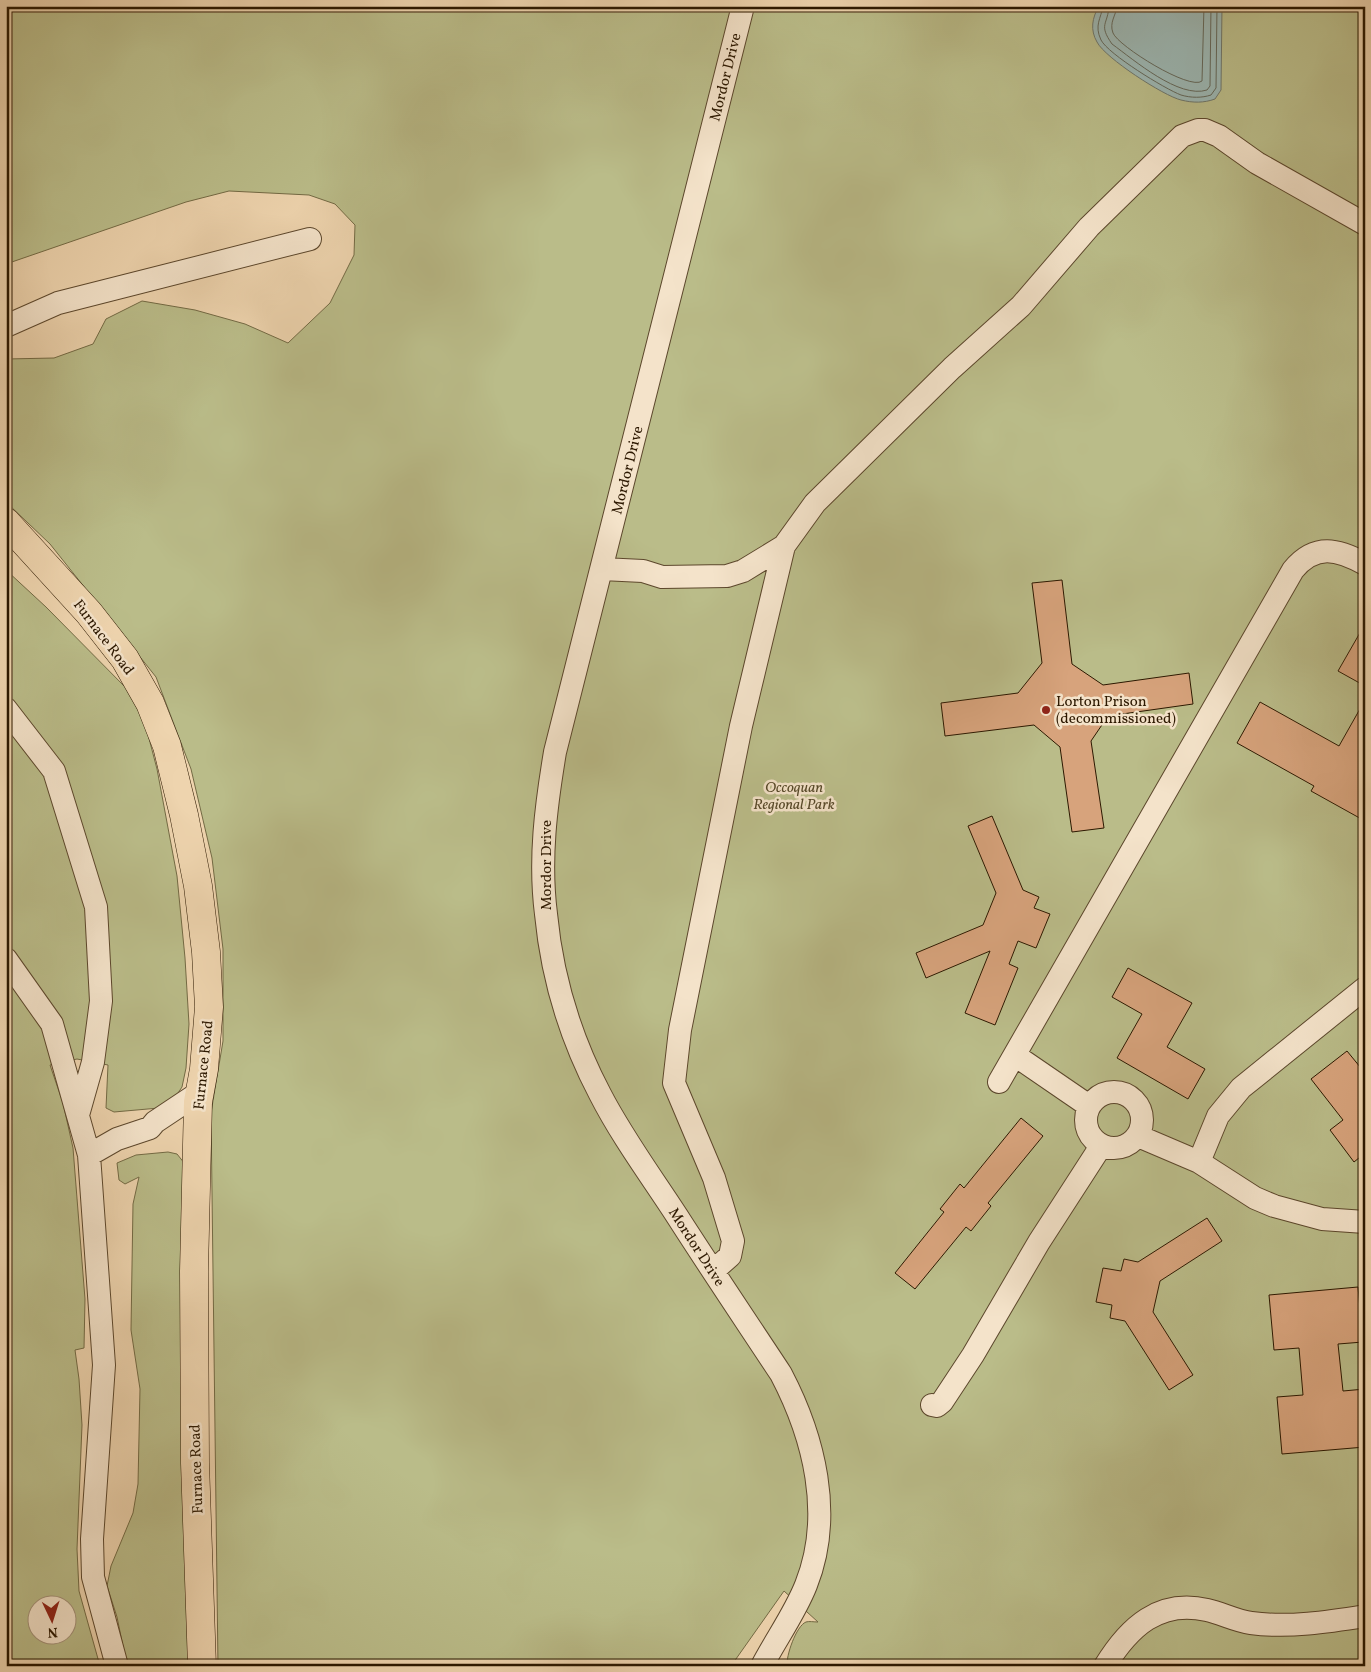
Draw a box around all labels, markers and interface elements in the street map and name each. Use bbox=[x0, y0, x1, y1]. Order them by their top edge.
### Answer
street label: Mordor Drive bbox=[705, 31, 748, 124]
street label: Mordor Drive bbox=[607, 424, 650, 517]
street label: Furnace Road bbox=[67, 596, 138, 680]
place label: Lorton Prison (decommissioned) bbox=[1056, 692, 1176, 730]
marker: Lorton Prison (decommissioned) bbox=[1040, 704, 1052, 716]
park label: Occoquan Regional Park bbox=[753, 778, 835, 816]
street label: Mordor Drive bbox=[537, 820, 558, 910]
street label: Furnace Road bbox=[189, 1019, 220, 1111]
street label: Mordor Drive bbox=[662, 1204, 729, 1291]
street label: Furnace Road bbox=[185, 1424, 210, 1514]
north arrow bbox=[28, 1594, 78, 1644]
text: N bbox=[47, 1622, 59, 1641]

